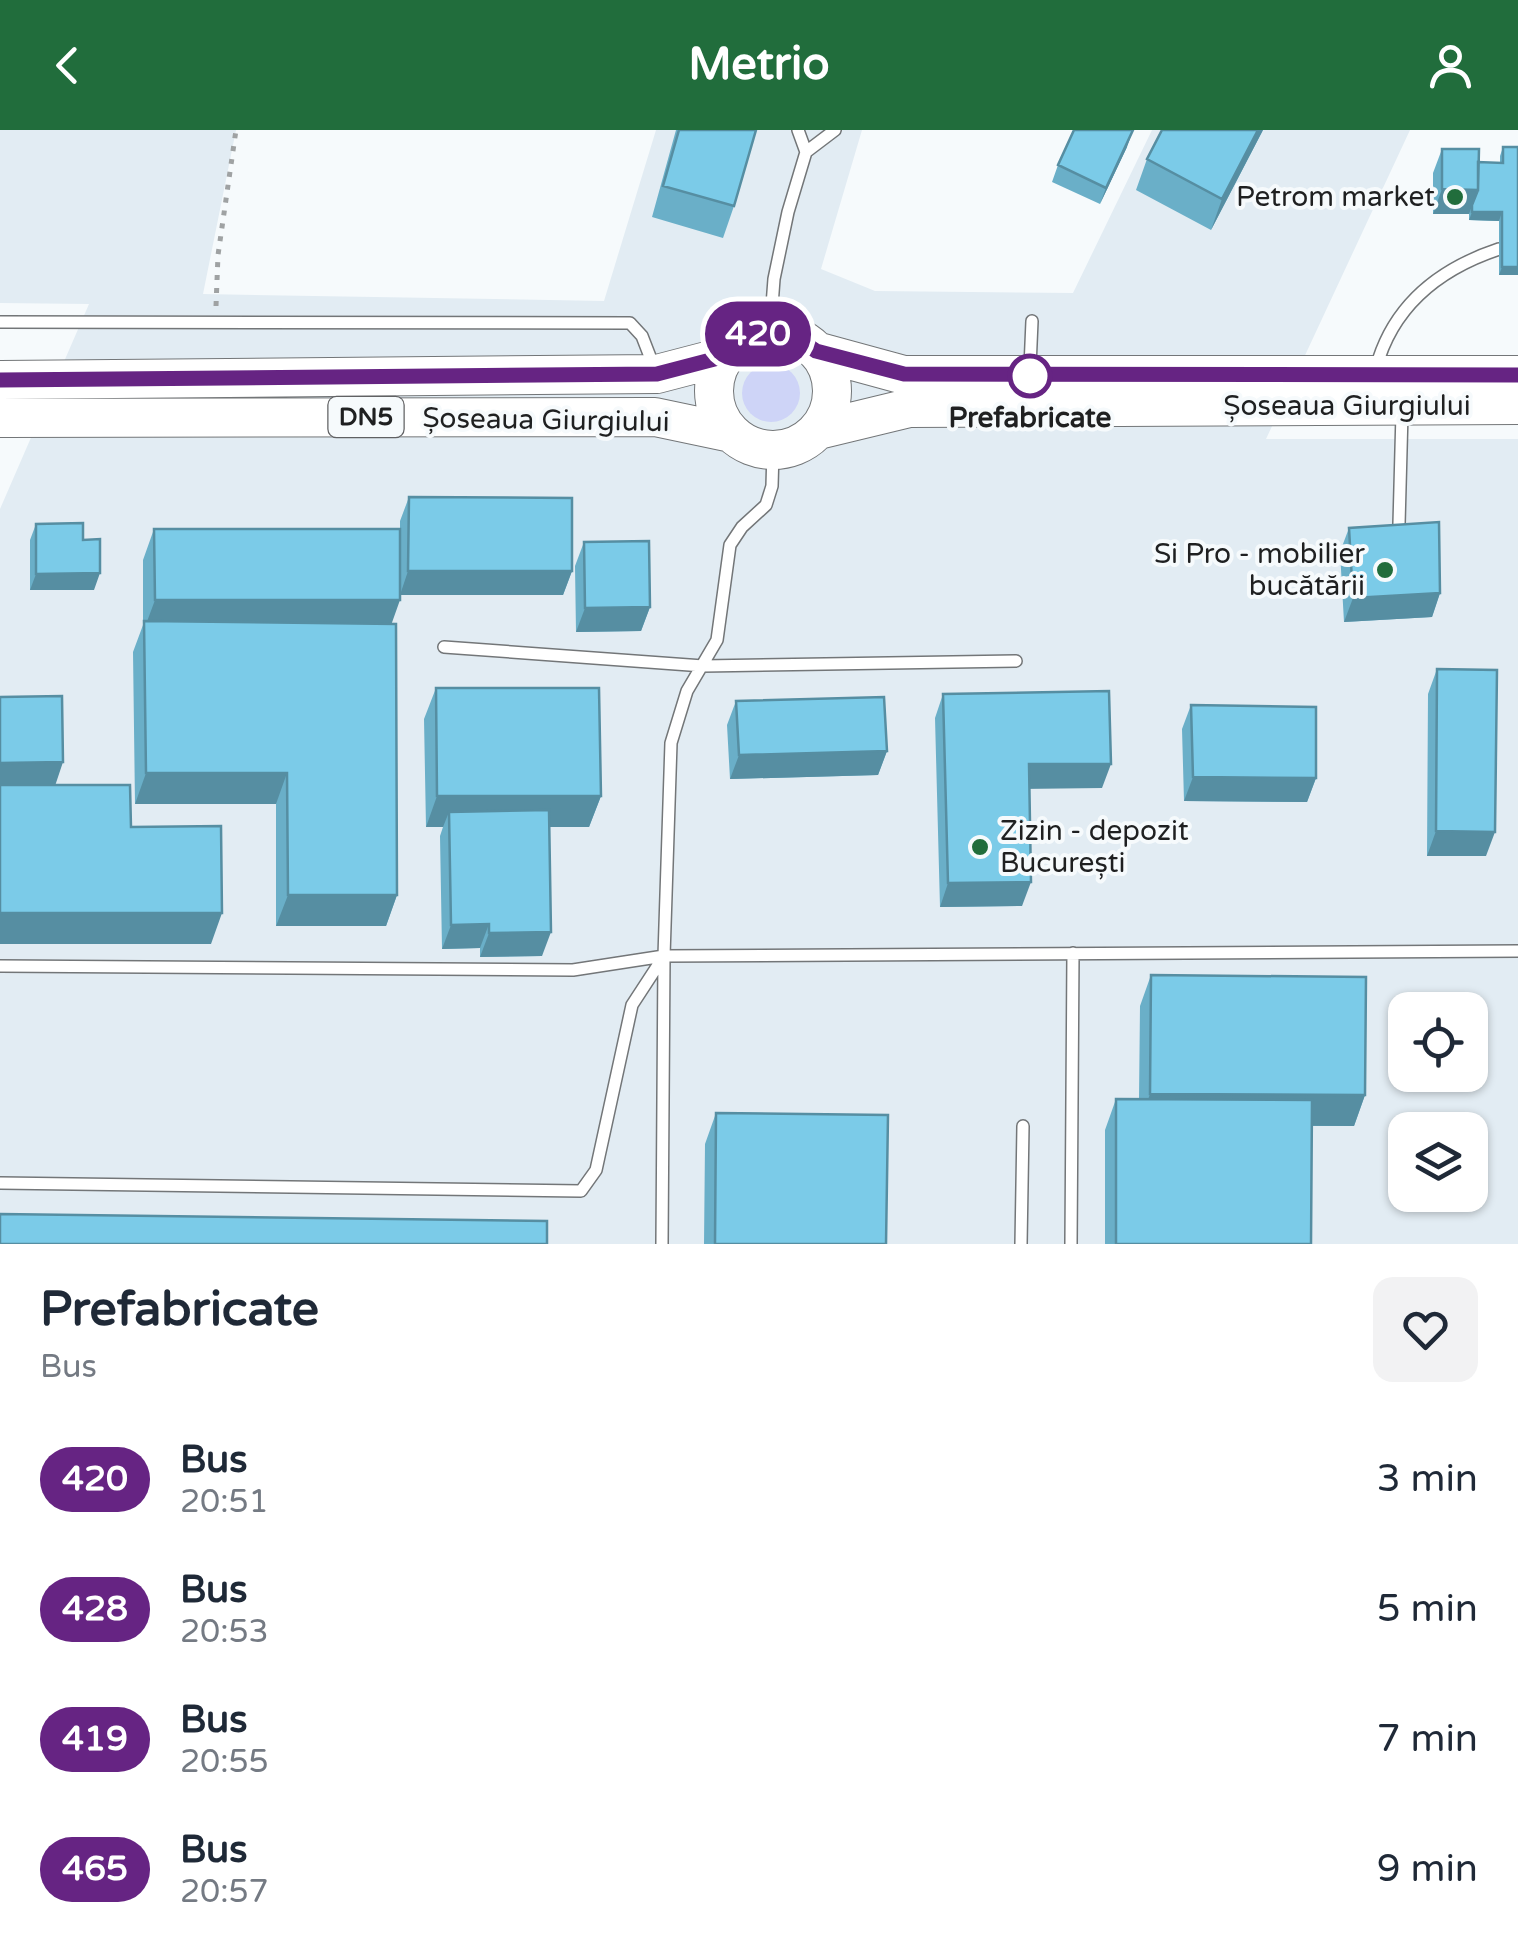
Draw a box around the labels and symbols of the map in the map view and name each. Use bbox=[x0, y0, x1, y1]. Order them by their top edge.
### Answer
place label: Petrom market bbox=[1236, 180, 1435, 214]
marker: Petrom market bbox=[1444, 186, 1466, 208]
line badge: 420 bbox=[700, 302, 816, 366]
marker: Prefabricate bbox=[1009, 355, 1051, 397]
street label: Șoseaua Giurgiului bbox=[1223, 389, 1471, 423]
road number: DN5 bbox=[328, 397, 404, 437]
street label: Șoseaua Giurgiului bbox=[422, 401, 670, 439]
place label: Prefabricate bbox=[949, 401, 1112, 435]
place label: Si Pro - mobilier bucătării bbox=[1154, 537, 1365, 603]
marker: Si Pro - mobilier bucătării bbox=[1374, 559, 1396, 581]
place label: Zizin - depozit București bbox=[1000, 814, 1189, 880]
marker: Zizin - depozit București bbox=[969, 836, 991, 858]

